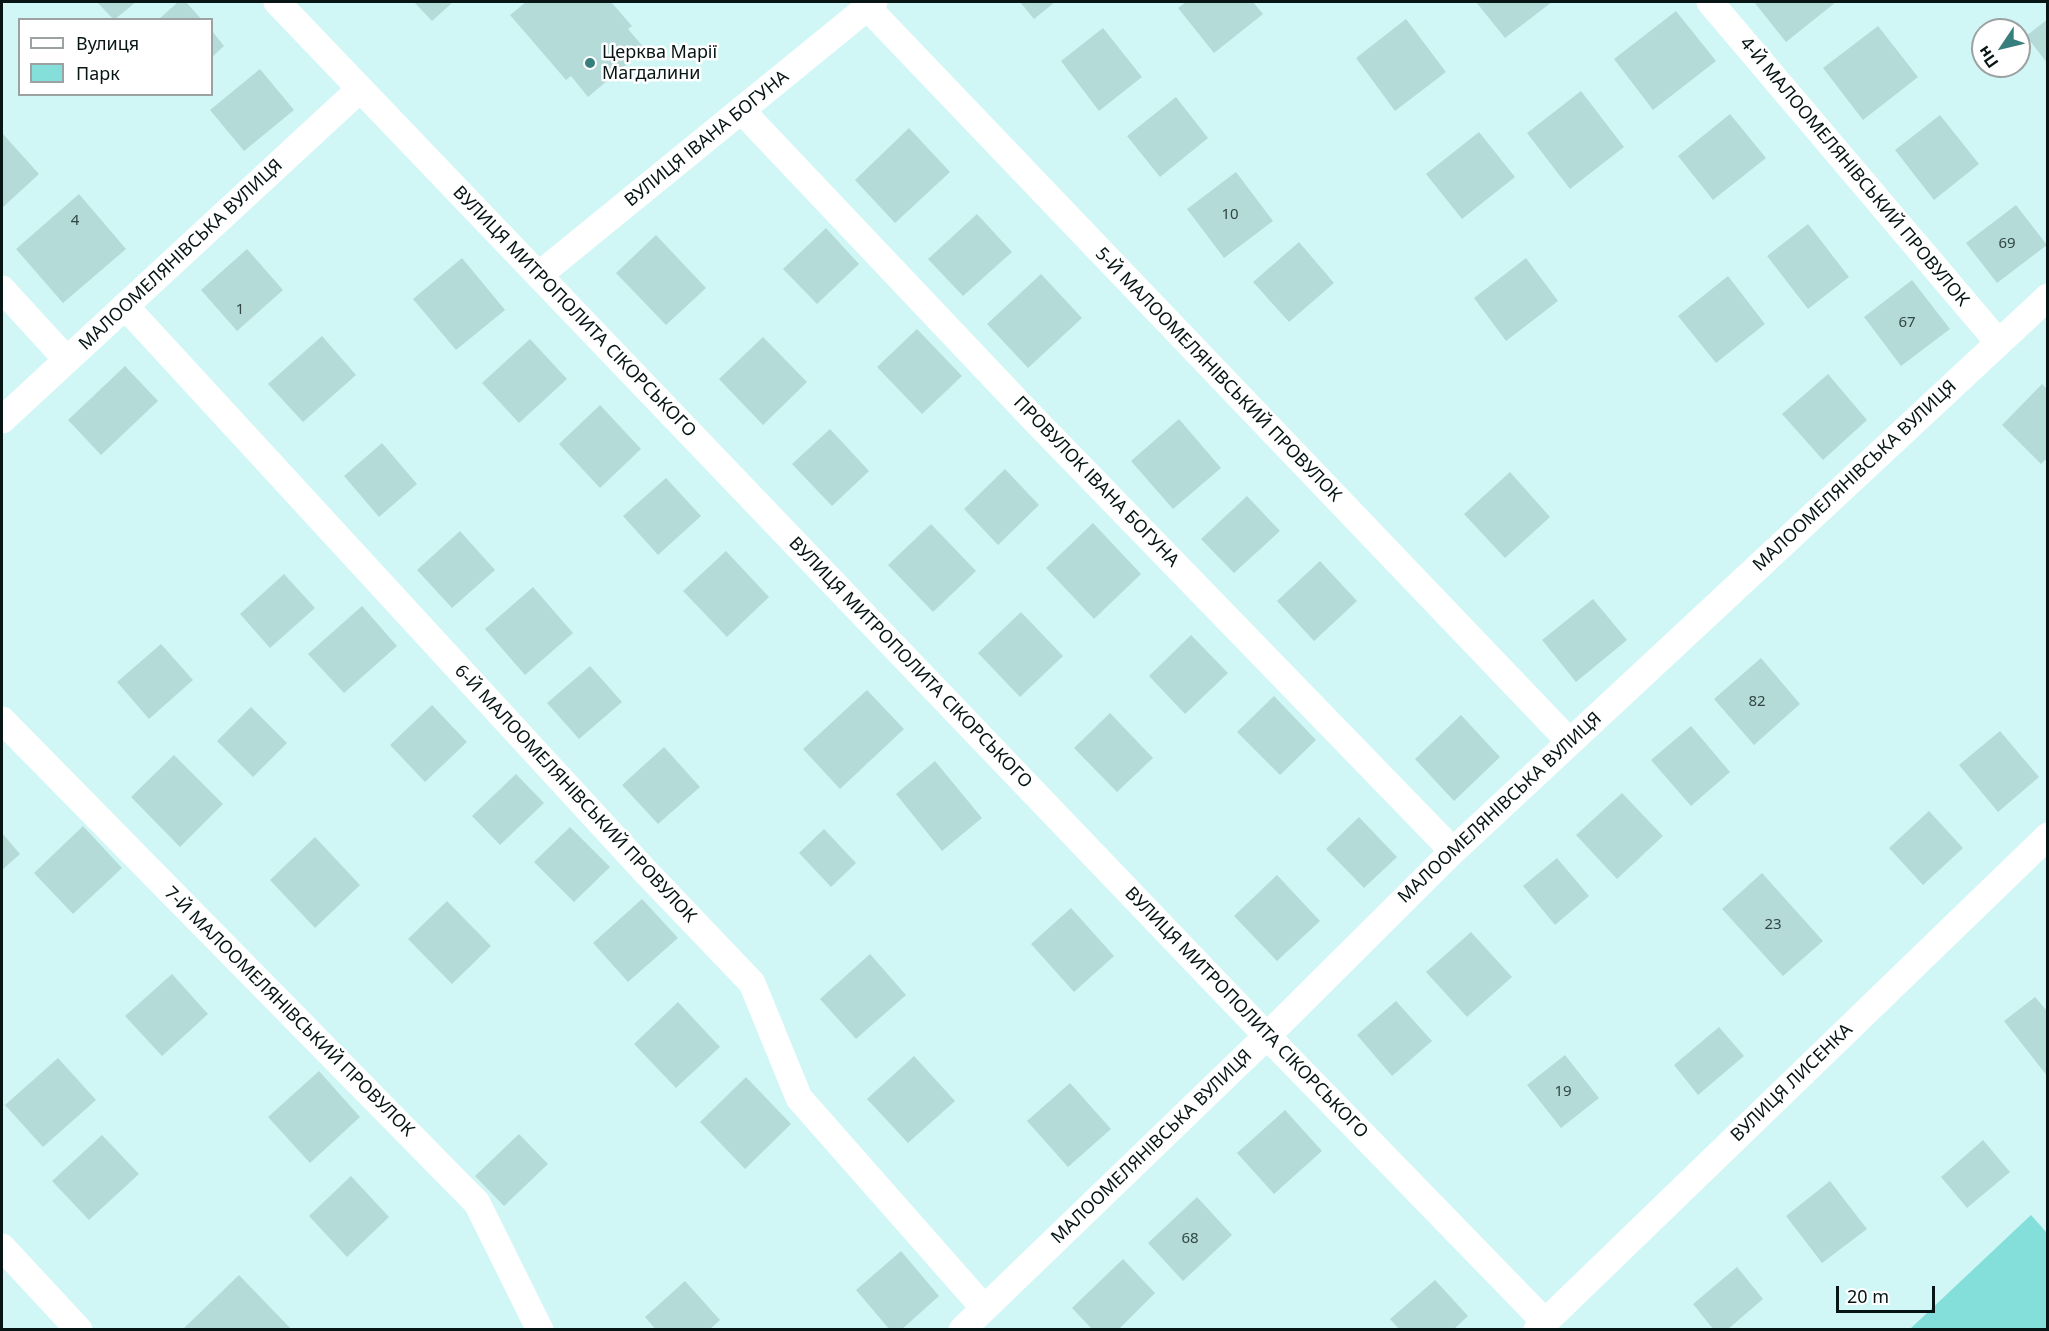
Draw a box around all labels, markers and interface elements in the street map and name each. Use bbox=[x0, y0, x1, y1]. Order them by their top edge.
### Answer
legend bbox=[18, 18, 213, 96]
north arrow bbox=[1971, 18, 2031, 78]
text: Вулиця bbox=[76, 31, 139, 55]
street label: 4-Й МАЛООМЕЛЯНІВСЬКИЙ ПРОВУЛОК bbox=[1735, 33, 1973, 311]
place label: Церква Марії Магдалини bbox=[602, 42, 717, 84]
text: Пн bbox=[1972, 42, 2003, 73]
marker: Церква Марії Магдалини bbox=[583, 56, 597, 70]
text: Парк bbox=[76, 61, 120, 85]
street label: ВУЛИЦЯ ІВАНА БОГУНА bbox=[621, 66, 793, 212]
street label: МАЛООМЕЛЯНІВСЬКА ВУЛИЦЯ bbox=[75, 155, 287, 355]
street label: ВУЛИЦЯ МИТРОПОЛИТА СІКОРСЬКОГО bbox=[448, 182, 700, 442]
house number: 10 bbox=[1221, 206, 1239, 224]
house number: 4 bbox=[71, 212, 79, 230]
house number: 69 bbox=[1998, 235, 2016, 253]
street label: 5-Й МАЛООМЕЛЯНІВСЬКИЙ ПРОВУЛОК bbox=[1090, 243, 1346, 507]
house number: 1 bbox=[236, 301, 244, 319]
house number: 67 bbox=[1898, 314, 1916, 332]
street label: МАЛООМЕЛЯНІВСЬКА ВУЛИЦЯ bbox=[1749, 376, 1961, 576]
street label: ПРОВУЛОК ІВАНА БОГУНА bbox=[1009, 392, 1183, 572]
street label: ВУЛИЦЯ МИТРОПОЛИТА СІКОРСЬКОГО bbox=[784, 533, 1036, 793]
street label: 6-Й МАЛООМЕЛЯНІВСЬКИЙ ПРОВУЛОК bbox=[450, 661, 700, 927]
house number: 82 bbox=[1748, 693, 1766, 711]
street label: МАЛООМЕЛЯНІВСЬКА ВУЛИЦЯ bbox=[1394, 708, 1606, 908]
street label: 7-Й МАЛООМЕЛЯНІВСЬКИЙ ПРОВУЛОК bbox=[159, 882, 419, 1142]
street label: ВУЛИЦЯ МИТРОПОЛИТА СІКОРСЬКОГО bbox=[1120, 883, 1372, 1143]
house number: 23 bbox=[1764, 916, 1782, 934]
street label: ВУЛИЦЯ ЛИСЕНКА bbox=[1727, 1019, 1857, 1147]
street label: МАЛООМЕЛЯНІВСЬКА ВУЛИЦЯ bbox=[1047, 1045, 1257, 1249]
house number: 19 bbox=[1554, 1083, 1572, 1101]
house number: 68 bbox=[1181, 1230, 1199, 1248]
scale bar bbox=[1839, 1274, 1938, 1312]
text: 20 m bbox=[1847, 1284, 1889, 1308]

